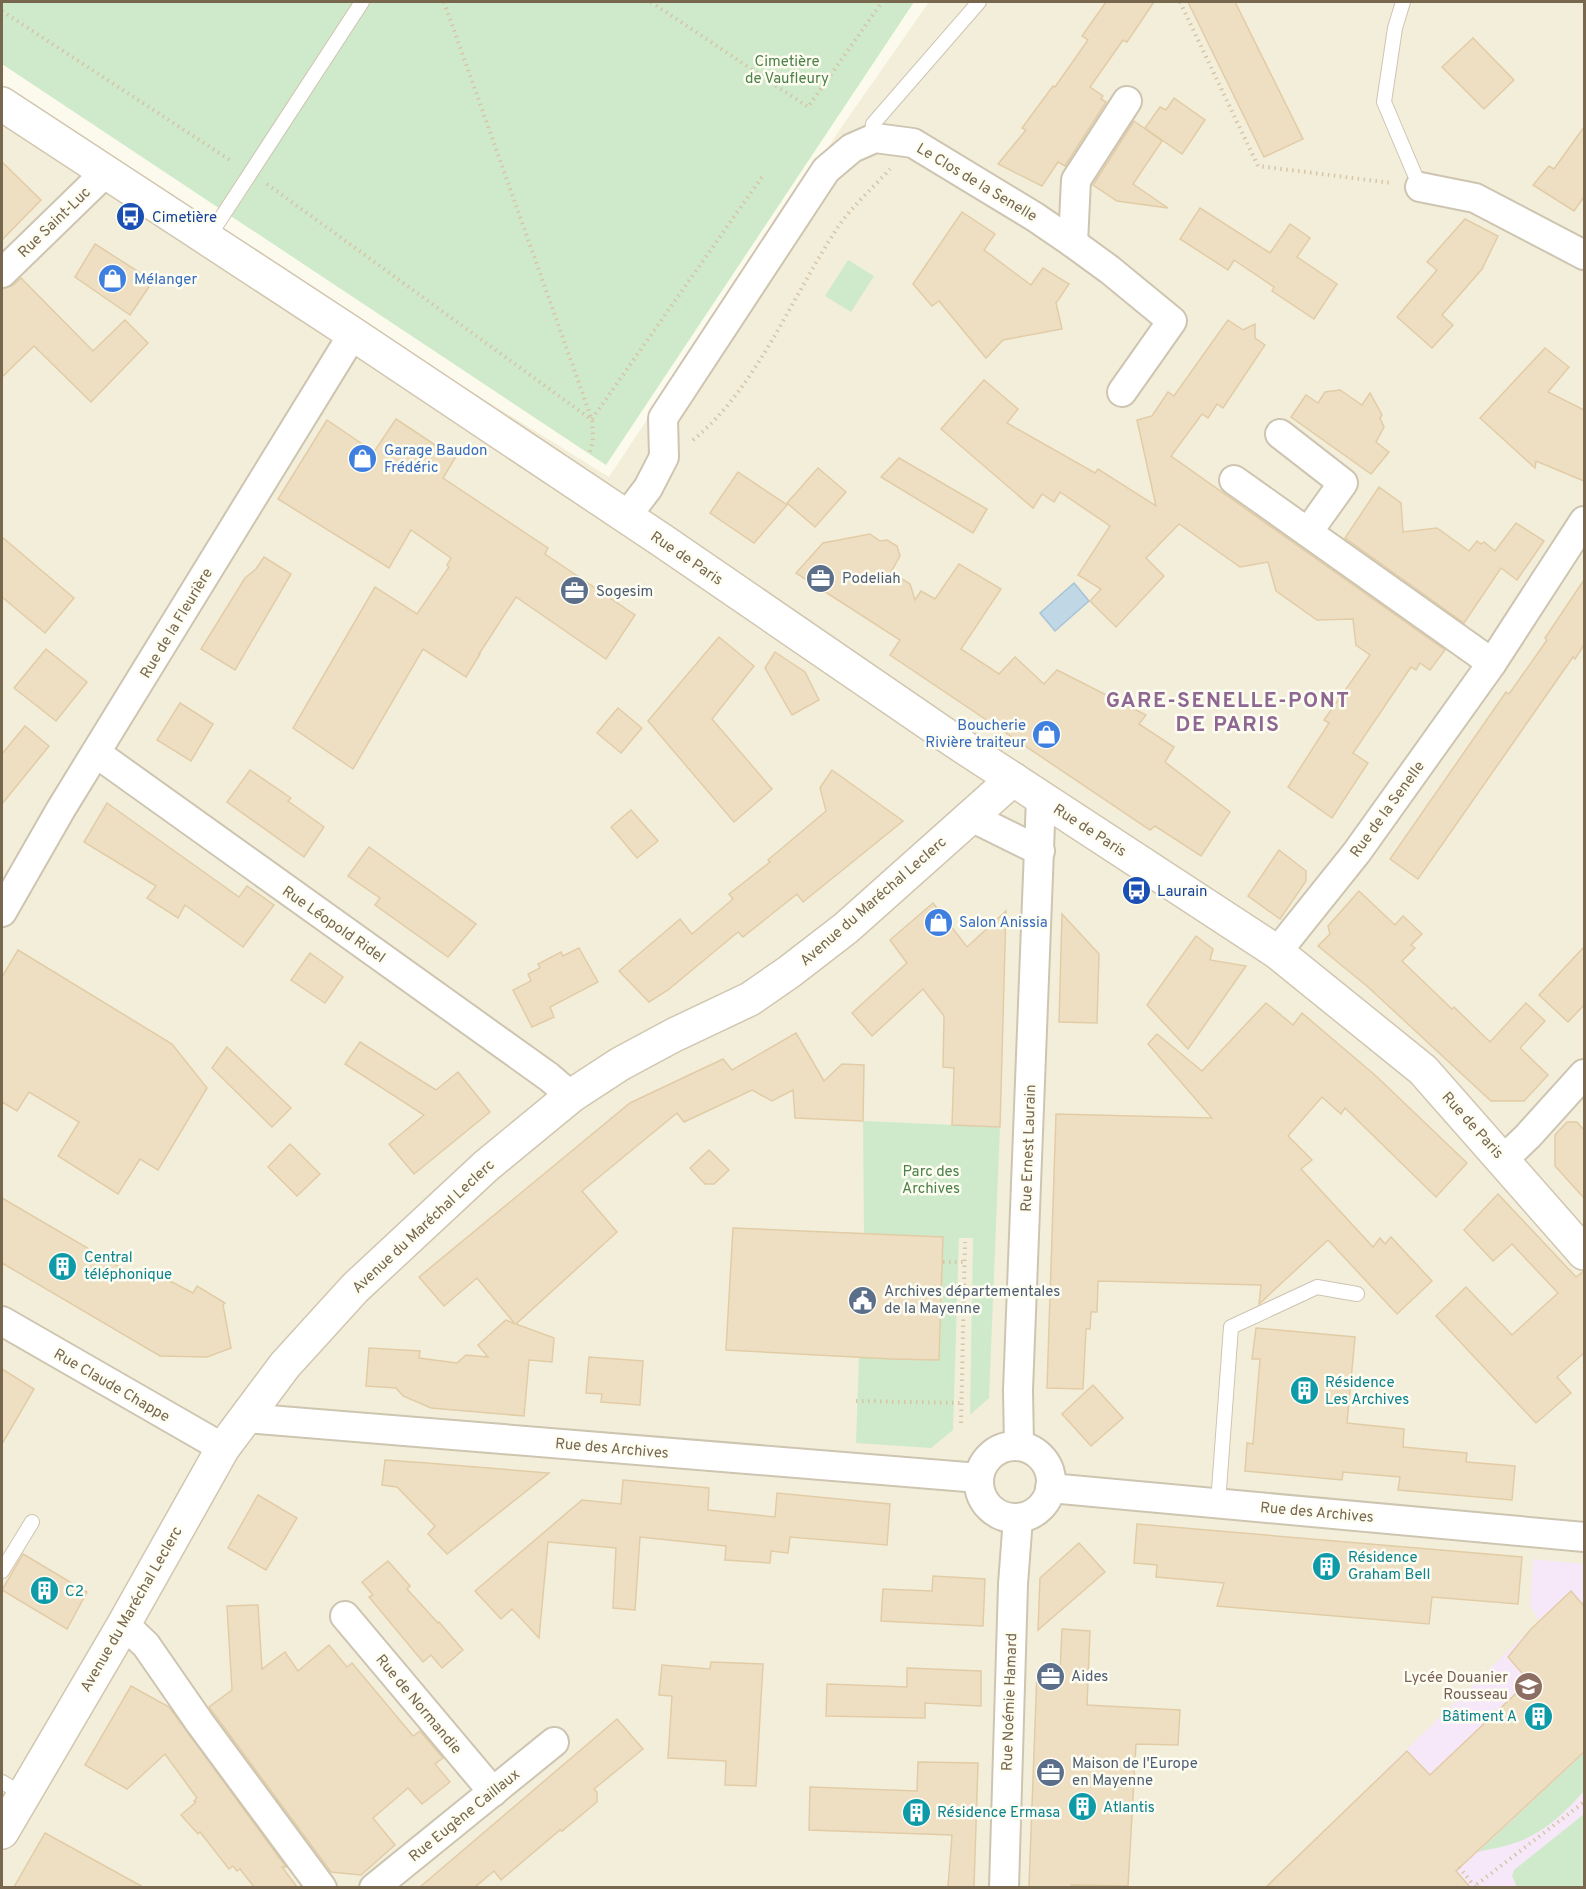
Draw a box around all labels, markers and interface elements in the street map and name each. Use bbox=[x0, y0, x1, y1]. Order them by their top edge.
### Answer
park label: Cimetière de Vaufleury bbox=[745, 53, 829, 89]
street label: Le Clos de la Senelle bbox=[912, 140, 1040, 227]
street label: Rue Saint-Luc bbox=[15, 184, 95, 262]
bus stop icon: Cimetière bbox=[115, 201, 147, 233]
place label: Cimetière bbox=[152, 209, 217, 228]
shop icon: Mélanger bbox=[97, 263, 129, 295]
place label: Mélanger bbox=[134, 271, 197, 290]
place label: Garage Baudon Frédéric bbox=[384, 442, 487, 478]
shop icon: Garage Baudon Frédéric bbox=[347, 443, 379, 475]
street label: Rue de Paris bbox=[646, 528, 726, 590]
office icon: Podeliah bbox=[805, 562, 837, 594]
street label: Rue de la Fleurière bbox=[137, 565, 218, 682]
place label: Podeliah bbox=[842, 570, 901, 589]
office icon: Sogesim bbox=[559, 575, 591, 607]
place label: Sogesim bbox=[596, 583, 653, 602]
district label: GARE-SENELLE-PONT DE PARIS bbox=[1106, 688, 1350, 739]
place label: Boucherie Rivière traiteur bbox=[925, 717, 1026, 753]
shop icon: Boucherie Rivière traiteur bbox=[1031, 718, 1063, 750]
street label: Rue de la Senelle bbox=[1347, 758, 1430, 862]
street label: Rue de Paris bbox=[1049, 801, 1129, 862]
street label: Avenue du Maréchal Leclerc bbox=[797, 833, 951, 971]
bus stop icon: Laurain bbox=[1120, 875, 1152, 907]
street label: Rue Léopold Ridel bbox=[278, 883, 388, 968]
place label: Laurain bbox=[1157, 883, 1208, 902]
shop icon: Salon Anissia bbox=[922, 906, 954, 938]
place label: Salon Anissia bbox=[959, 914, 1048, 933]
street label: Rue Ernest Laurain bbox=[1018, 1084, 1041, 1212]
street label: Rue de Paris bbox=[1437, 1089, 1507, 1163]
street label: Avenue du Maréchal Leclerc bbox=[349, 1156, 499, 1298]
park label: Parc des Archives bbox=[902, 1163, 960, 1199]
place label: Central téléphonique bbox=[84, 1249, 172, 1285]
building icon: Central téléphonique bbox=[47, 1250, 79, 1282]
place label: Archives départementales de la Mayenne bbox=[884, 1283, 1060, 1319]
public building icon: Archives départementales de la Mayenne bbox=[847, 1284, 879, 1316]
street label: Rue Claude Chappe bbox=[50, 1345, 173, 1427]
place label: Résidence Les Archives bbox=[1325, 1374, 1409, 1410]
building icon: Résidence Les Archives bbox=[1288, 1375, 1320, 1407]
street label: Rue des Archives bbox=[554, 1435, 669, 1464]
street label: Rue des Archives bbox=[1259, 1499, 1374, 1528]
street label: Avenue du Maréchal Leclerc bbox=[77, 1524, 188, 1696]
place label: Résidence Graham Bell bbox=[1348, 1549, 1430, 1585]
building icon: Résidence Graham Bell bbox=[1311, 1550, 1343, 1582]
building icon: C2 bbox=[28, 1575, 60, 1607]
place label: C2 bbox=[65, 1583, 84, 1602]
street label: Rue Noémie Hamard bbox=[999, 1633, 1022, 1771]
street label: Rue de Normandie bbox=[371, 1651, 465, 1759]
office icon: Aides bbox=[1034, 1660, 1066, 1692]
place label: Aides bbox=[1071, 1668, 1108, 1687]
place label: Lycée Douanier Rousseau bbox=[1404, 1669, 1508, 1705]
school or university icon: Lycée Douanier Rousseau bbox=[1513, 1670, 1545, 1702]
building icon: Bâtiment A bbox=[1522, 1700, 1554, 1732]
place label: Bâtiment A bbox=[1442, 1708, 1517, 1727]
place label: Maison de l'Europe en Mayenne bbox=[1072, 1755, 1198, 1791]
office icon: Maison de l'Europe en Mayenne bbox=[1035, 1756, 1067, 1788]
street label: Rue Eugène Caillaux bbox=[406, 1765, 525, 1867]
building icon: Atlantis bbox=[1066, 1791, 1098, 1823]
building icon: Résidence Ermasa bbox=[900, 1796, 932, 1828]
place label: Atlantis bbox=[1103, 1799, 1155, 1818]
place label: Résidence Ermasa bbox=[937, 1804, 1060, 1823]

